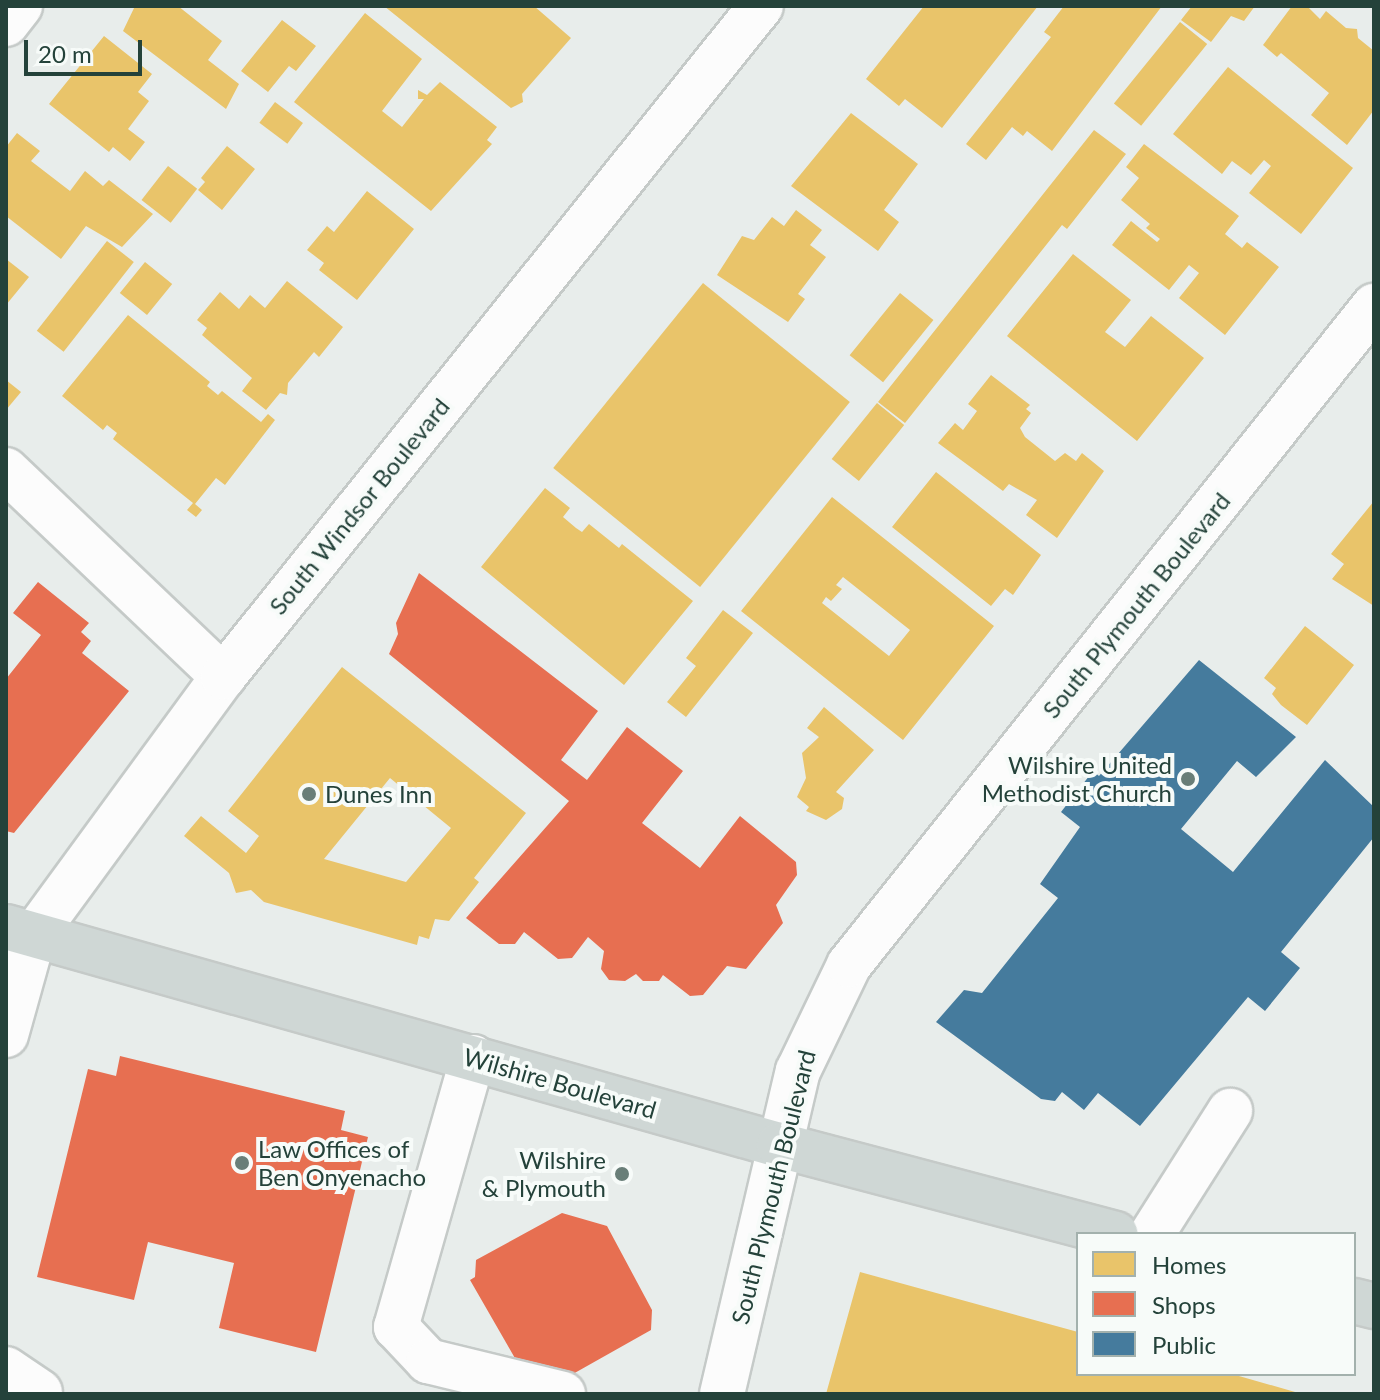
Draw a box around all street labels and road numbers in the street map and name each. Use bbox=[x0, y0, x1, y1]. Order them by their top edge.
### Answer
street label: South Windsor Boulevard bbox=[263, 392, 455, 620]
street label: South Plymouth Boulevard bbox=[1036, 487, 1236, 723]
street label: Wilshire Boulevard bbox=[460, 1042, 660, 1124]
street label: South Plymouth Boulevard bbox=[725, 1047, 821, 1327]

